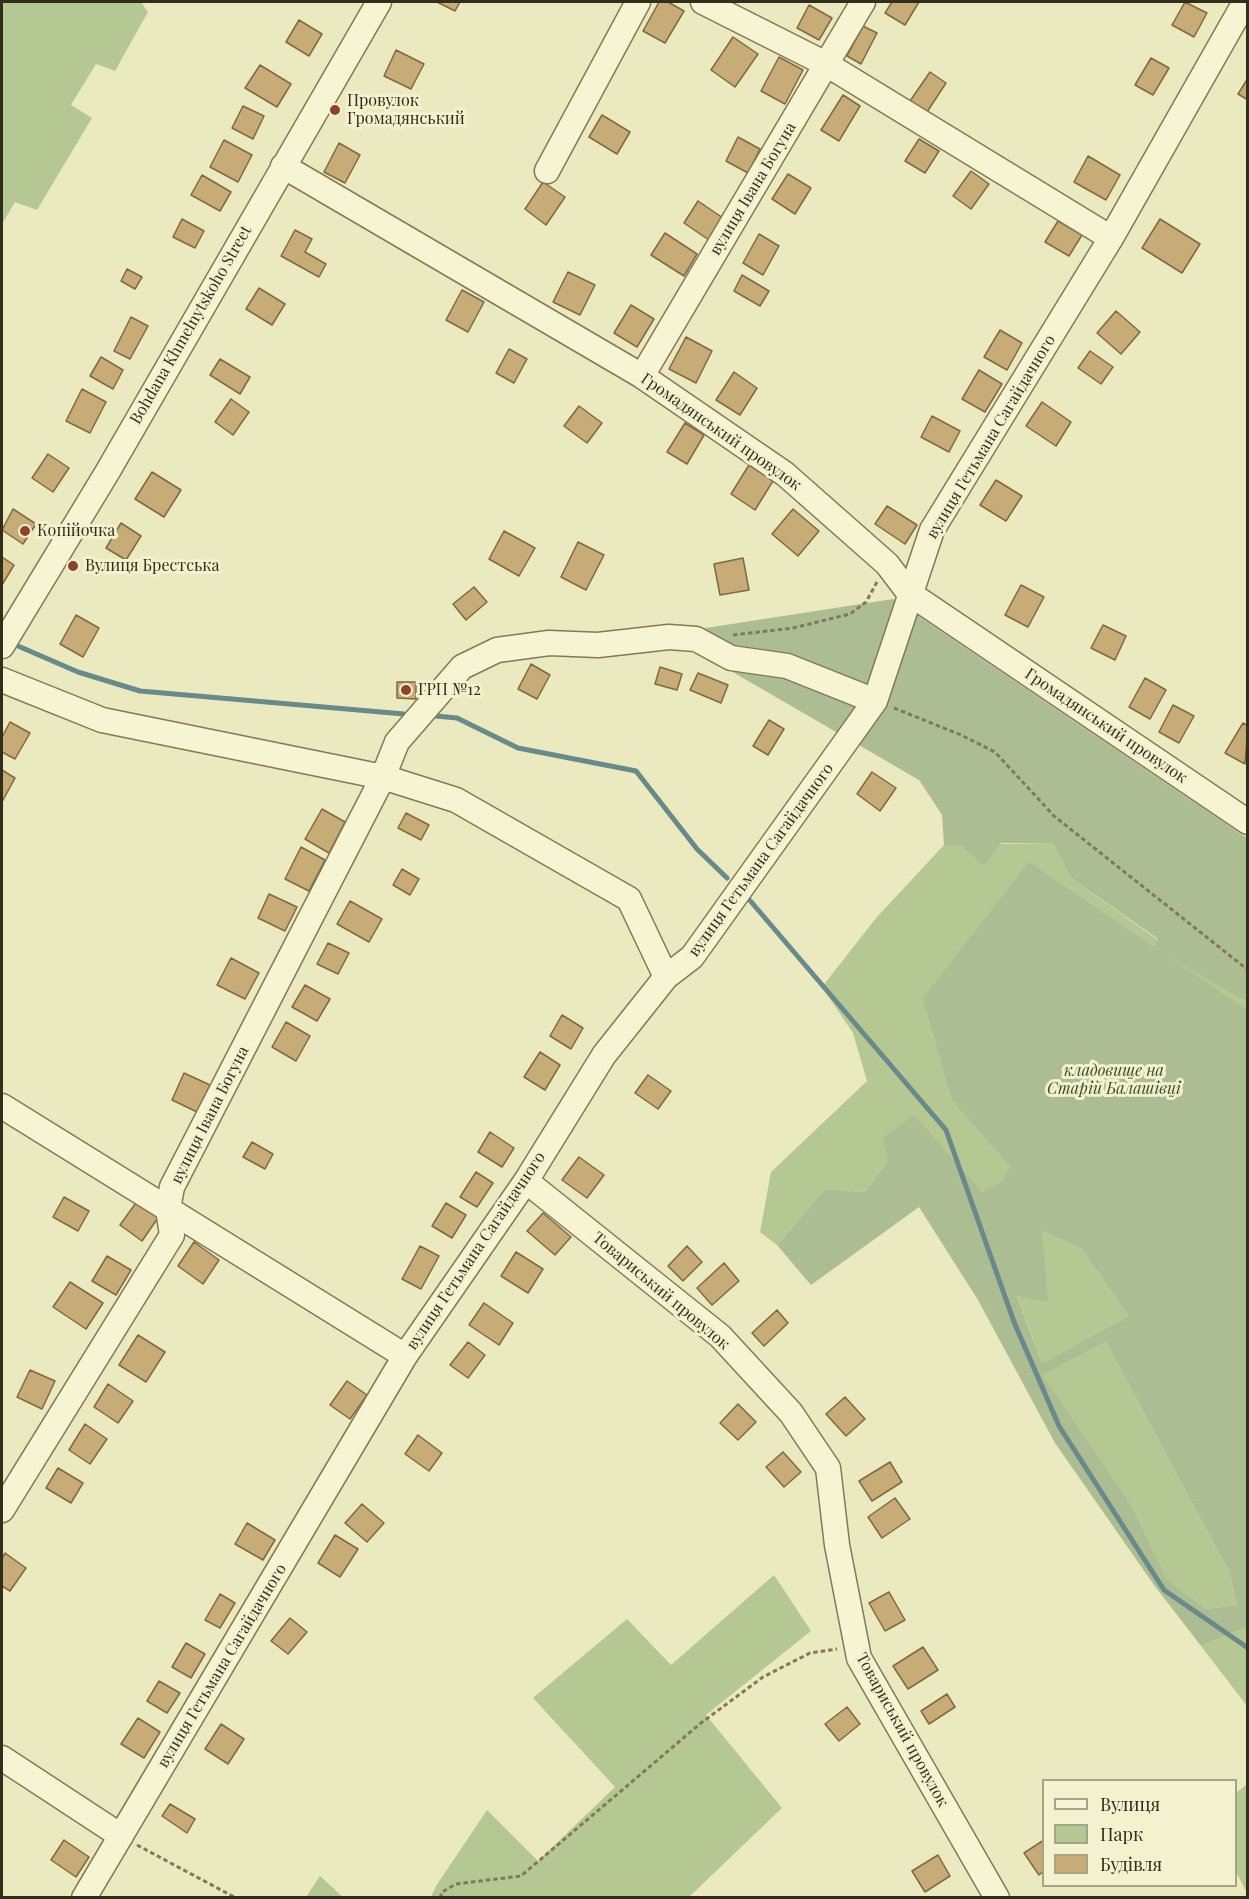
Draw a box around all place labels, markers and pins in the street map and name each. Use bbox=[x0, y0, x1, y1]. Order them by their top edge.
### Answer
place label: Провулок Громадянський bbox=[347, 91, 465, 129]
marker: Провулок Громадянський bbox=[328, 103, 342, 117]
place label: Копійочка bbox=[37, 521, 115, 541]
marker: Копійочка bbox=[18, 524, 32, 538]
place label: Вулиця Брестська bbox=[85, 556, 219, 576]
marker: Вулиця Брестська bbox=[66, 559, 80, 573]
place label: ГРП №12 bbox=[418, 680, 481, 700]
marker: ГРП №12 bbox=[399, 683, 413, 697]

